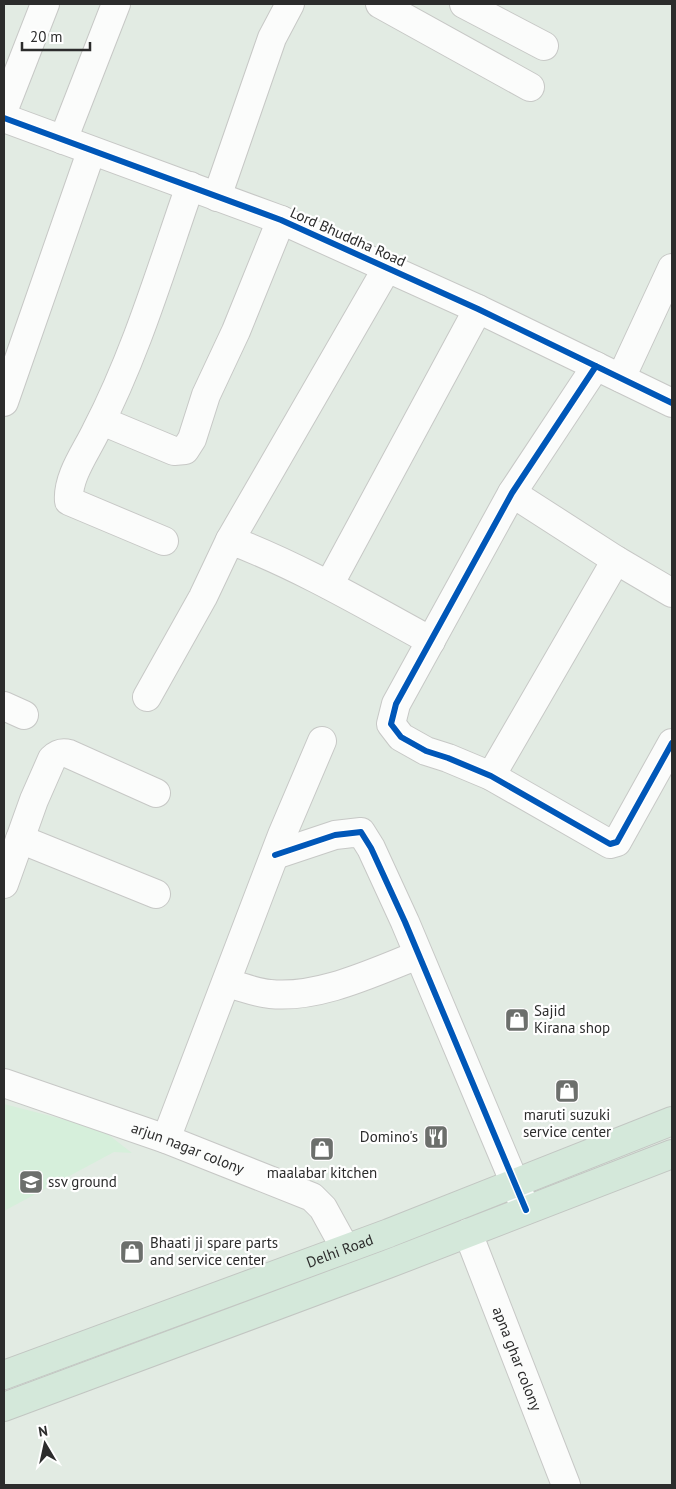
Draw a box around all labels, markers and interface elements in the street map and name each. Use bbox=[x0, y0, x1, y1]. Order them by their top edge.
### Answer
scale bar bbox=[22, 20, 90, 52]
text: 20 m bbox=[30, 27, 63, 46]
street label: Lord Bhuddha Road bbox=[287, 203, 409, 271]
place label: Sajid Kirana shop bbox=[534, 1001, 610, 1037]
shop icon: Sajid Kirana shop bbox=[504, 1007, 530, 1033]
shop icon: maruti suzuki service center bbox=[554, 1078, 580, 1104]
place label: maruti suzuki service center bbox=[523, 1105, 611, 1141]
street label: arjun nagar colony bbox=[129, 1118, 247, 1178]
restaurant icon: Domino's bbox=[423, 1124, 449, 1150]
place label: Domino's bbox=[360, 1127, 418, 1146]
shop icon: maalabar kitchen bbox=[309, 1136, 335, 1162]
place label: maalabar kitchen bbox=[267, 1163, 377, 1182]
school or university icon: ssv ground bbox=[18, 1169, 44, 1195]
place label: ssv ground bbox=[48, 1172, 117, 1191]
street label: Delhi Road bbox=[304, 1230, 376, 1272]
place label: Bhaati ji spare parts and service center bbox=[150, 1233, 278, 1269]
shop icon: Bhaati ji spare parts and service center bbox=[119, 1239, 145, 1265]
street label: apna ghar colony bbox=[489, 1304, 546, 1413]
north arrow bbox=[20, 1419, 70, 1469]
text: N bbox=[37, 1422, 49, 1441]

